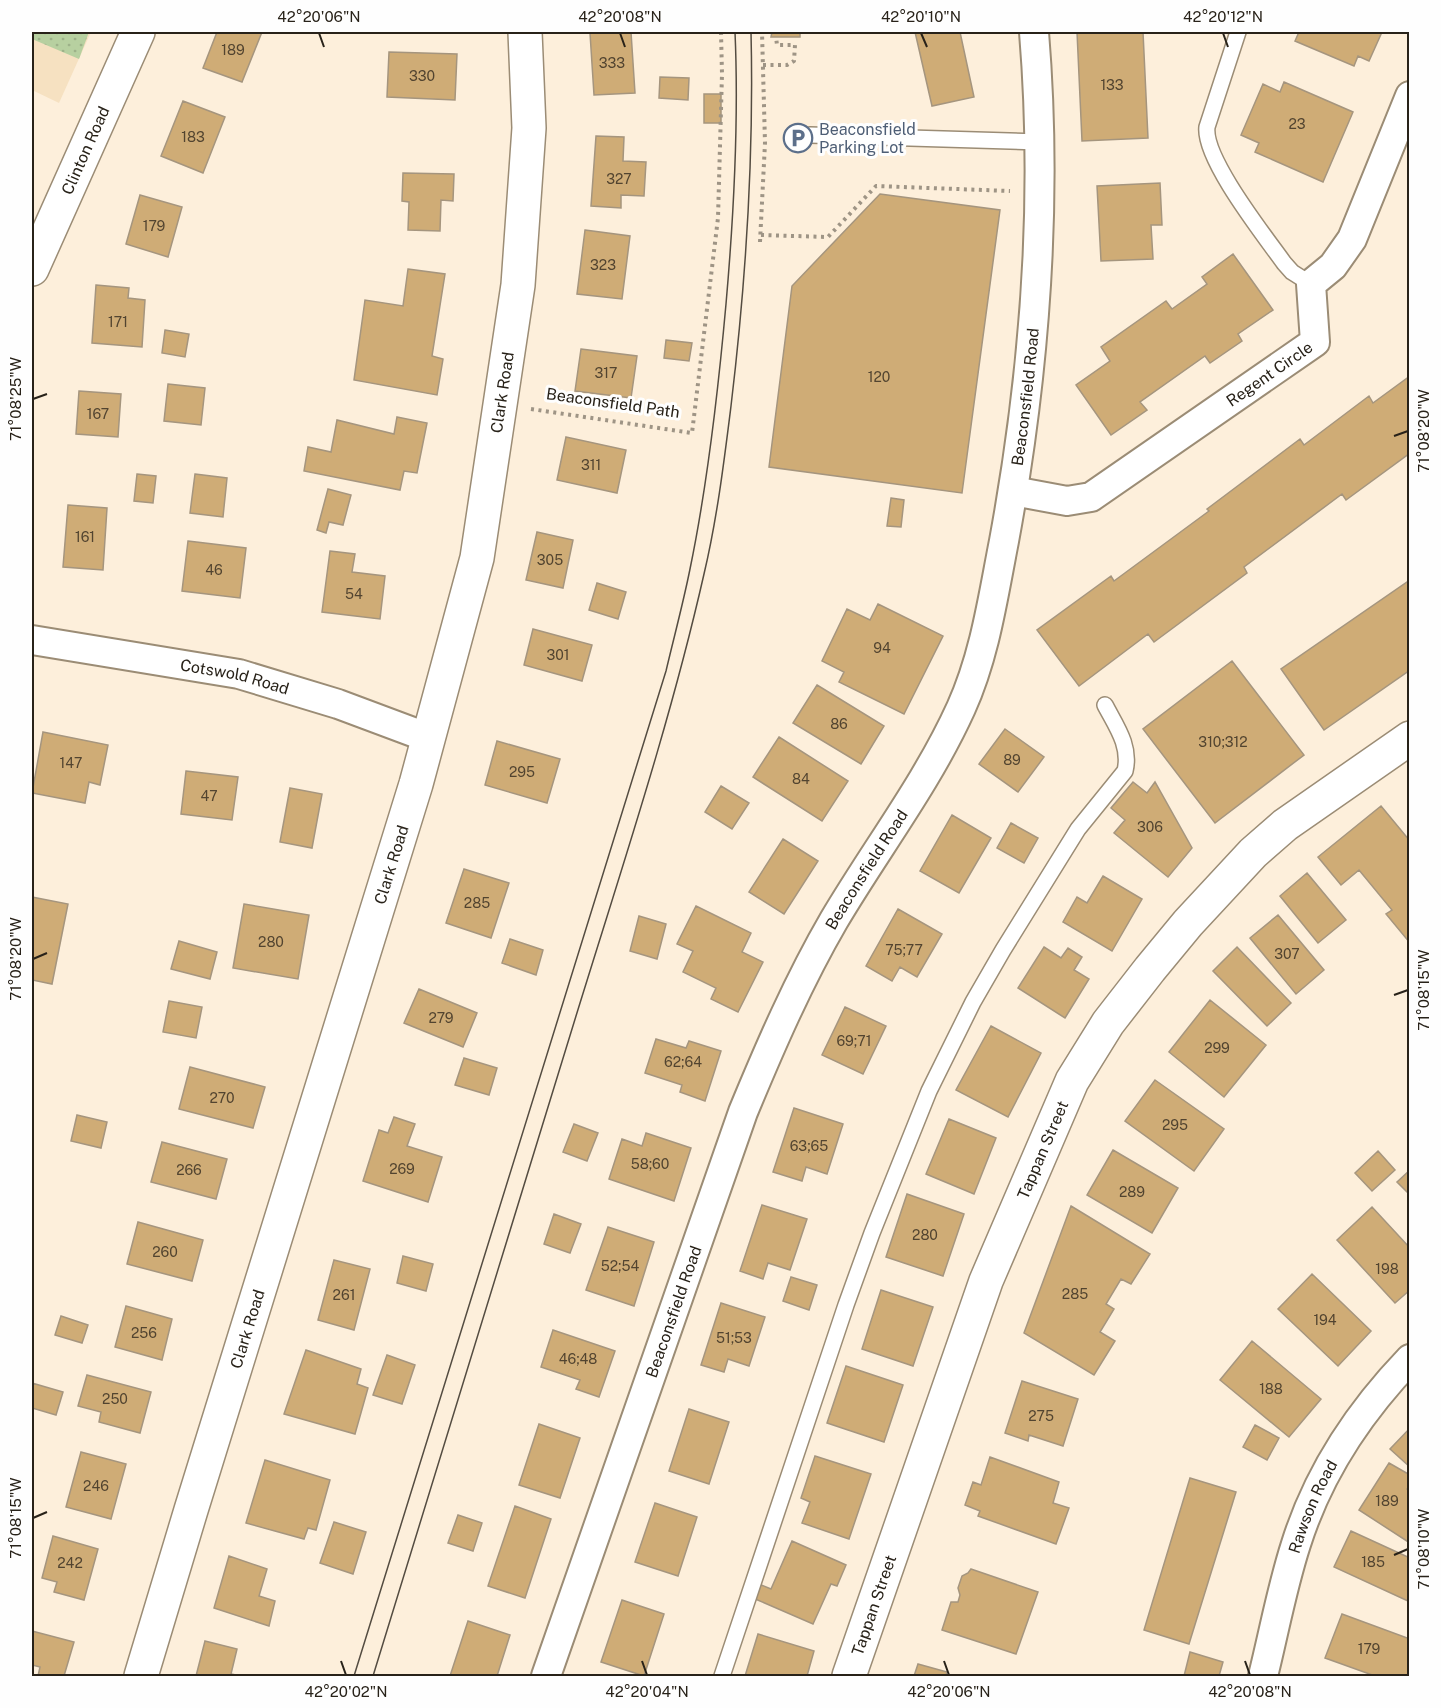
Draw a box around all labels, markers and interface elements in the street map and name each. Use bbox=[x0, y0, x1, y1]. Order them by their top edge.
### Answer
text: 42°20'06"N bbox=[277, 8, 361, 25]
text: 42°20'08"N bbox=[578, 8, 662, 25]
text: 42°20'10"N bbox=[881, 8, 961, 25]
text: 42°20'12"N bbox=[1183, 8, 1263, 25]
house number: 189 bbox=[221, 42, 245, 58]
house number: 333 bbox=[599, 55, 625, 71]
house number: 330 bbox=[409, 68, 435, 84]
house number: 133 bbox=[1100, 77, 1124, 93]
street label: Clinton Road bbox=[57, 103, 113, 198]
house number: 23 bbox=[1288, 116, 1306, 132]
place label: Beaconsfield Parking Lot bbox=[819, 120, 916, 157]
parking icon: Beaconsfield Parking Lot bbox=[782, 122, 814, 154]
house number: 183 bbox=[181, 129, 205, 145]
house number: 327 bbox=[606, 171, 632, 187]
house number: 179 bbox=[143, 218, 166, 234]
house number: 323 bbox=[590, 257, 616, 273]
house number: 171 bbox=[108, 314, 128, 330]
street label: Beaconsfield Road bbox=[1007, 327, 1042, 467]
street label: Regent Circle bbox=[1222, 337, 1316, 410]
street label: Clark Road bbox=[486, 351, 517, 434]
text: 71°08'25"W bbox=[7, 357, 24, 441]
house number: 317 bbox=[595, 365, 617, 381]
house number: 120 bbox=[868, 369, 890, 385]
street label: Beaconsfield Path bbox=[545, 384, 681, 422]
text: 71°08'20"W bbox=[1415, 389, 1432, 473]
house number: 167 bbox=[87, 406, 109, 422]
house number: 311 bbox=[581, 457, 601, 473]
house number: 161 bbox=[75, 529, 95, 545]
house number: 305 bbox=[537, 552, 563, 568]
house number: 46 bbox=[205, 562, 223, 578]
house number: 54 bbox=[345, 586, 363, 602]
house number: 94 bbox=[873, 640, 891, 656]
house number: 301 bbox=[547, 647, 570, 663]
street label: Cotswold Road bbox=[179, 655, 291, 698]
house number: 86 bbox=[830, 716, 848, 732]
house number: 310;312 bbox=[1198, 734, 1248, 750]
house number: 89 bbox=[1003, 752, 1021, 768]
house number: 147 bbox=[60, 755, 82, 771]
house number: 295 bbox=[509, 764, 535, 780]
house number: 84 bbox=[792, 771, 810, 787]
house number: 47 bbox=[200, 788, 218, 804]
street label: Beaconsfield Road bbox=[821, 806, 911, 933]
house number: 306 bbox=[1137, 819, 1163, 835]
street label: Clark Road bbox=[370, 823, 412, 906]
house number: 285 bbox=[464, 895, 490, 911]
text: 71°08'20"W bbox=[7, 917, 24, 1001]
house number: 280 bbox=[258, 934, 284, 950]
house number: 75;77 bbox=[885, 942, 923, 958]
house number: 307 bbox=[1274, 946, 1300, 962]
text: 71°08'15"W bbox=[1415, 949, 1432, 1031]
house number: 279 bbox=[428, 1010, 454, 1026]
house number: 69;71 bbox=[836, 1033, 872, 1049]
house number: 299 bbox=[1204, 1040, 1230, 1056]
house number: 62;64 bbox=[664, 1054, 702, 1070]
house number: 270 bbox=[209, 1090, 235, 1106]
street label: Tappan Street bbox=[1013, 1098, 1072, 1202]
house number: 295 bbox=[1162, 1117, 1188, 1133]
house number: 63;65 bbox=[790, 1138, 828, 1154]
house number: 58;60 bbox=[631, 1156, 669, 1172]
house number: 269 bbox=[389, 1161, 415, 1177]
house number: 266 bbox=[176, 1162, 202, 1178]
house number: 289 bbox=[1119, 1184, 1145, 1200]
house number: 280 bbox=[912, 1227, 938, 1243]
street label: Beaconsfield Road bbox=[641, 1243, 705, 1380]
house number: 260 bbox=[152, 1244, 178, 1260]
house number: 52;54 bbox=[601, 1258, 639, 1274]
house number: 198 bbox=[1375, 1261, 1399, 1277]
house number: 285 bbox=[1062, 1286, 1088, 1302]
street label: Clark Road bbox=[226, 1287, 268, 1371]
house number: 261 bbox=[333, 1287, 355, 1303]
house number: 194 bbox=[1313, 1312, 1337, 1328]
house number: 256 bbox=[131, 1325, 157, 1341]
house number: 51;53 bbox=[716, 1330, 752, 1346]
house number: 46;48 bbox=[559, 1351, 597, 1367]
house number: 188 bbox=[1259, 1381, 1283, 1397]
house number: 250 bbox=[102, 1391, 128, 1407]
house number: 275 bbox=[1028, 1408, 1054, 1424]
street label: Rawson Road bbox=[1284, 1456, 1341, 1555]
text: 71°08'15"W bbox=[7, 1477, 24, 1559]
house number: 246 bbox=[83, 1478, 109, 1494]
house number: 189 bbox=[1375, 1493, 1399, 1509]
text: 71°08'10"W bbox=[1415, 1509, 1432, 1589]
street label: Tappan Street bbox=[847, 1552, 900, 1658]
house number: 185 bbox=[1361, 1554, 1385, 1570]
house number: 242 bbox=[57, 1555, 83, 1571]
house number: 179 bbox=[1358, 1641, 1381, 1657]
text: 42°20'02"N bbox=[305, 1683, 387, 1700]
text: 42°20'04"N bbox=[605, 1683, 689, 1700]
text: 42°20'06"N bbox=[907, 1683, 991, 1700]
text: 42°20'08"N bbox=[1208, 1683, 1292, 1700]

